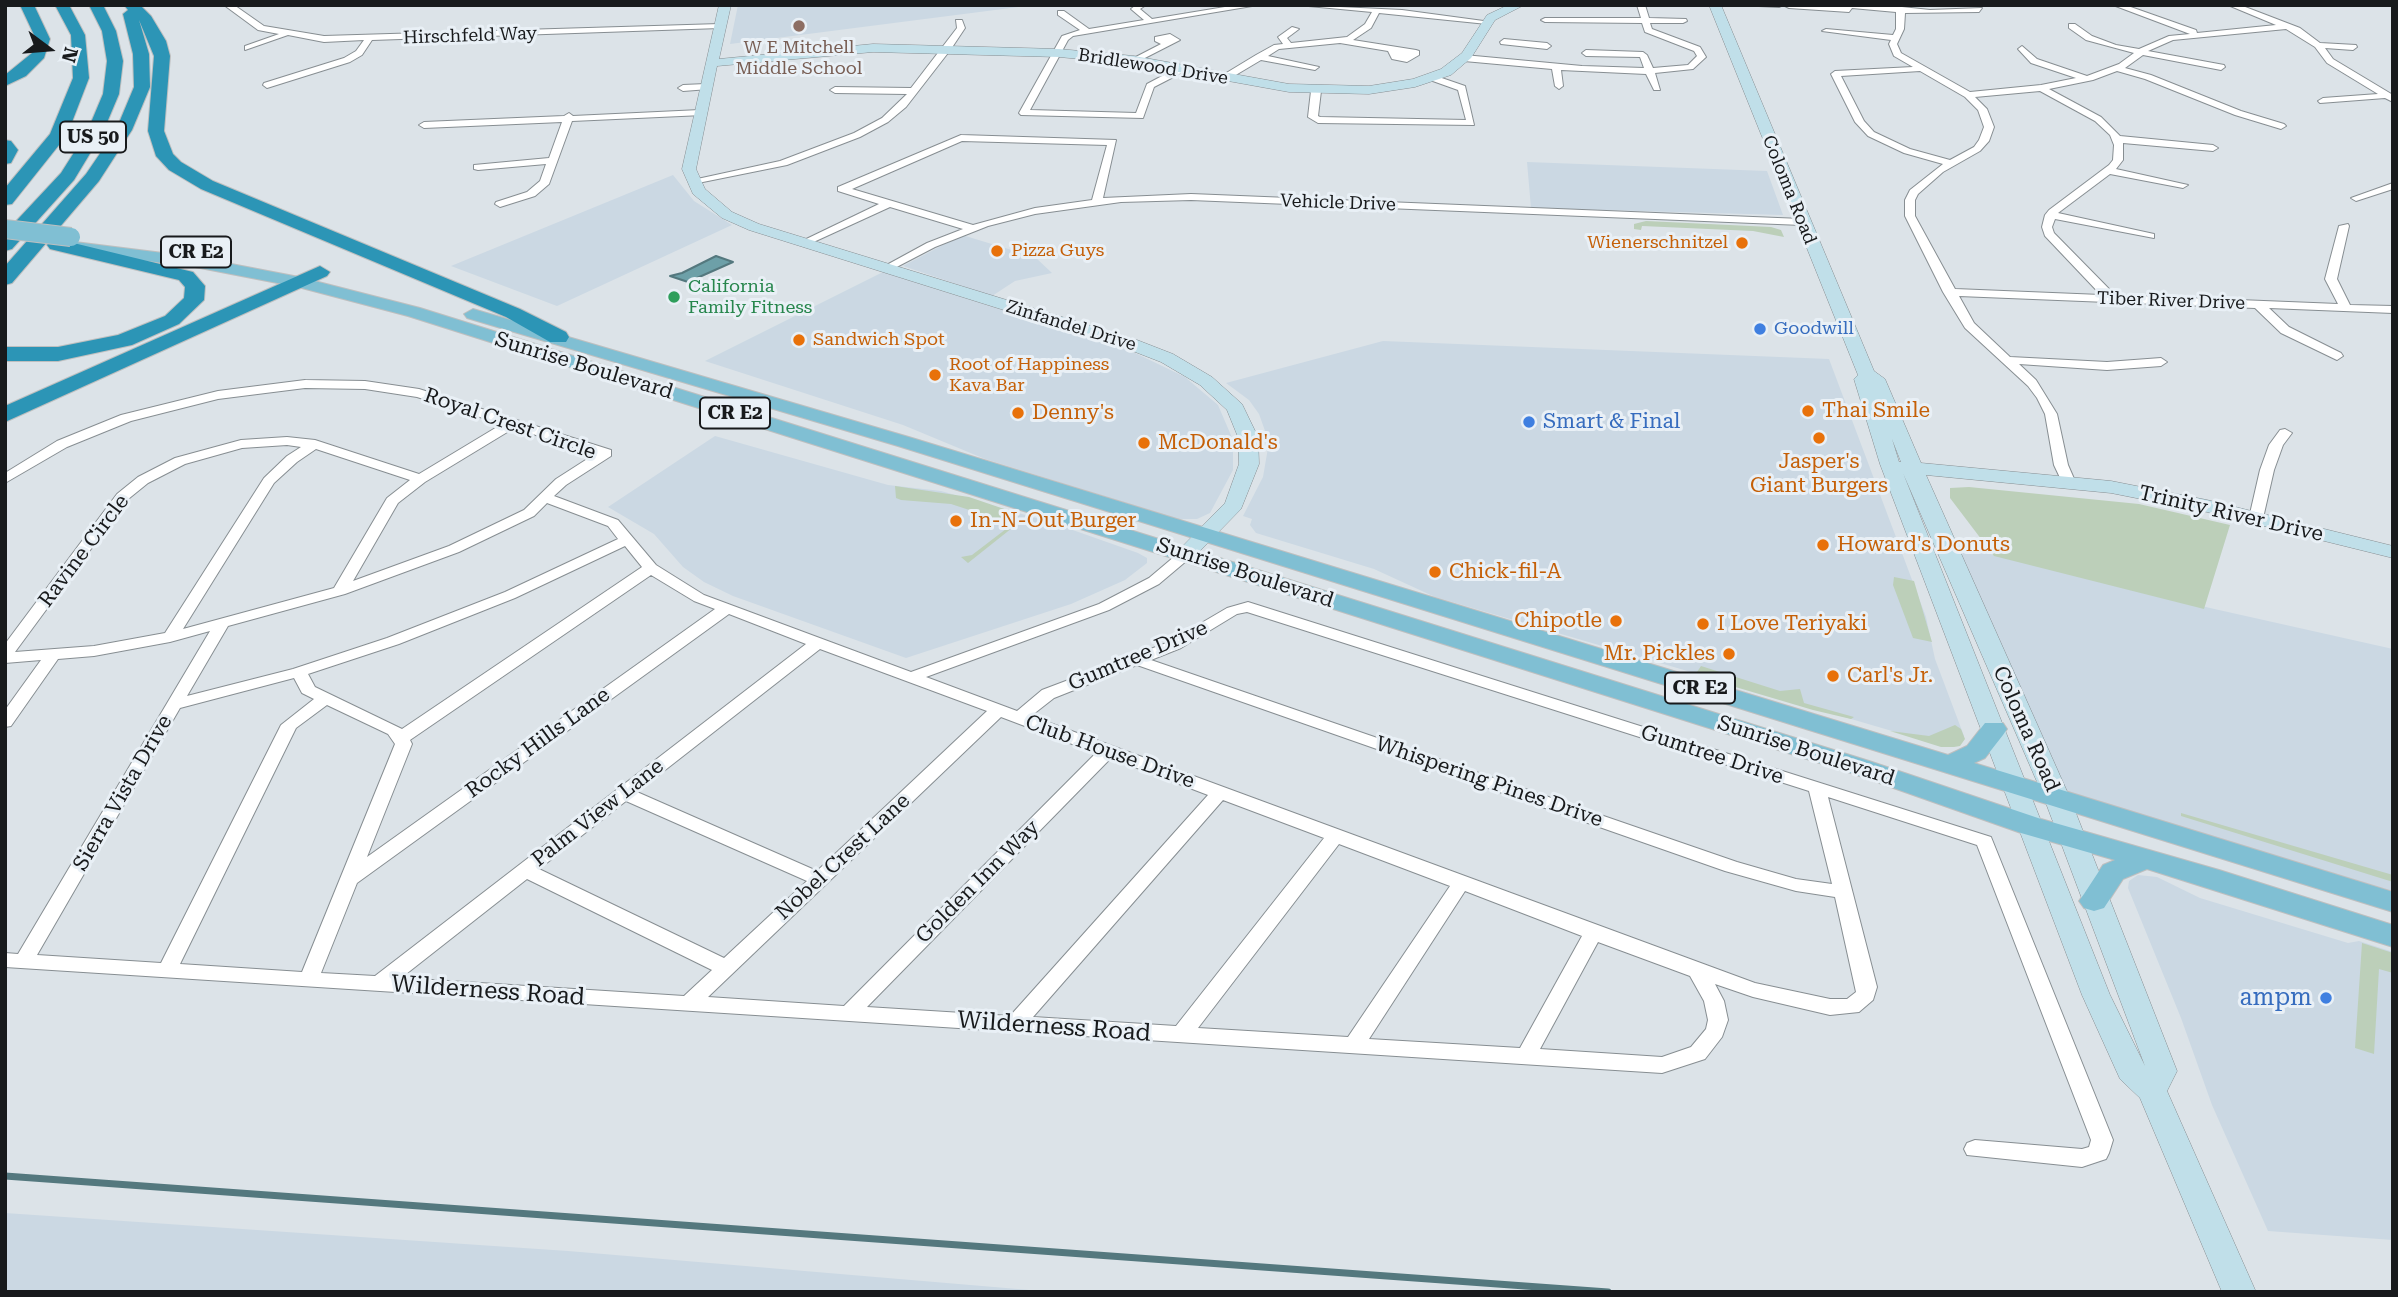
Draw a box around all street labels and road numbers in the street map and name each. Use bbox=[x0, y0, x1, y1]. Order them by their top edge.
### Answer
street label: Hirschfeld Way bbox=[403, 23, 537, 49]
street label: Bridlewood Drive bbox=[1076, 44, 1230, 90]
road number: US 50 bbox=[60, 122, 126, 153]
street label: Coloma Road bbox=[1757, 132, 1821, 248]
street label: Vehicle Drive bbox=[1280, 190, 1396, 216]
road number: CR E2 bbox=[161, 236, 231, 268]
street label: Tiber River Drive bbox=[2096, 288, 2246, 314]
street label: Zinfandel Drive bbox=[1003, 296, 1139, 356]
street label: Sunrise Boulevard bbox=[492, 327, 676, 405]
street label: Royal Crest Circle bbox=[421, 383, 599, 465]
road number: CR E2 bbox=[700, 398, 770, 428]
street label: Trinity River Drive bbox=[2136, 481, 2326, 547]
street label: Ravine Circle bbox=[33, 490, 135, 612]
street label: Sunrise Boulevard bbox=[1153, 532, 1337, 614]
street label: Gumtree Drive bbox=[1065, 615, 1211, 697]
street label: Coloma Road bbox=[1987, 662, 2065, 796]
road number: CR E2 bbox=[1665, 673, 1735, 704]
street label: Rocky Hills Lane bbox=[461, 682, 615, 804]
street label: Club House Drive bbox=[1022, 710, 1198, 794]
street label: Sunrise Boulevard bbox=[1714, 710, 1898, 792]
street label: Sierra Vista Drive bbox=[68, 711, 178, 875]
street label: Gumtree Drive bbox=[1637, 720, 1787, 790]
street label: Whispering Pines Drive bbox=[1372, 731, 1606, 833]
street label: Palm View Lane bbox=[527, 754, 669, 872]
street label: Nobel Crest Lane bbox=[771, 788, 915, 926]
street label: Golden Inn Way bbox=[911, 815, 1045, 949]
street label: Wilderness Road bbox=[390, 970, 586, 1012]
street label: Wilderness Road bbox=[956, 1006, 1152, 1048]

